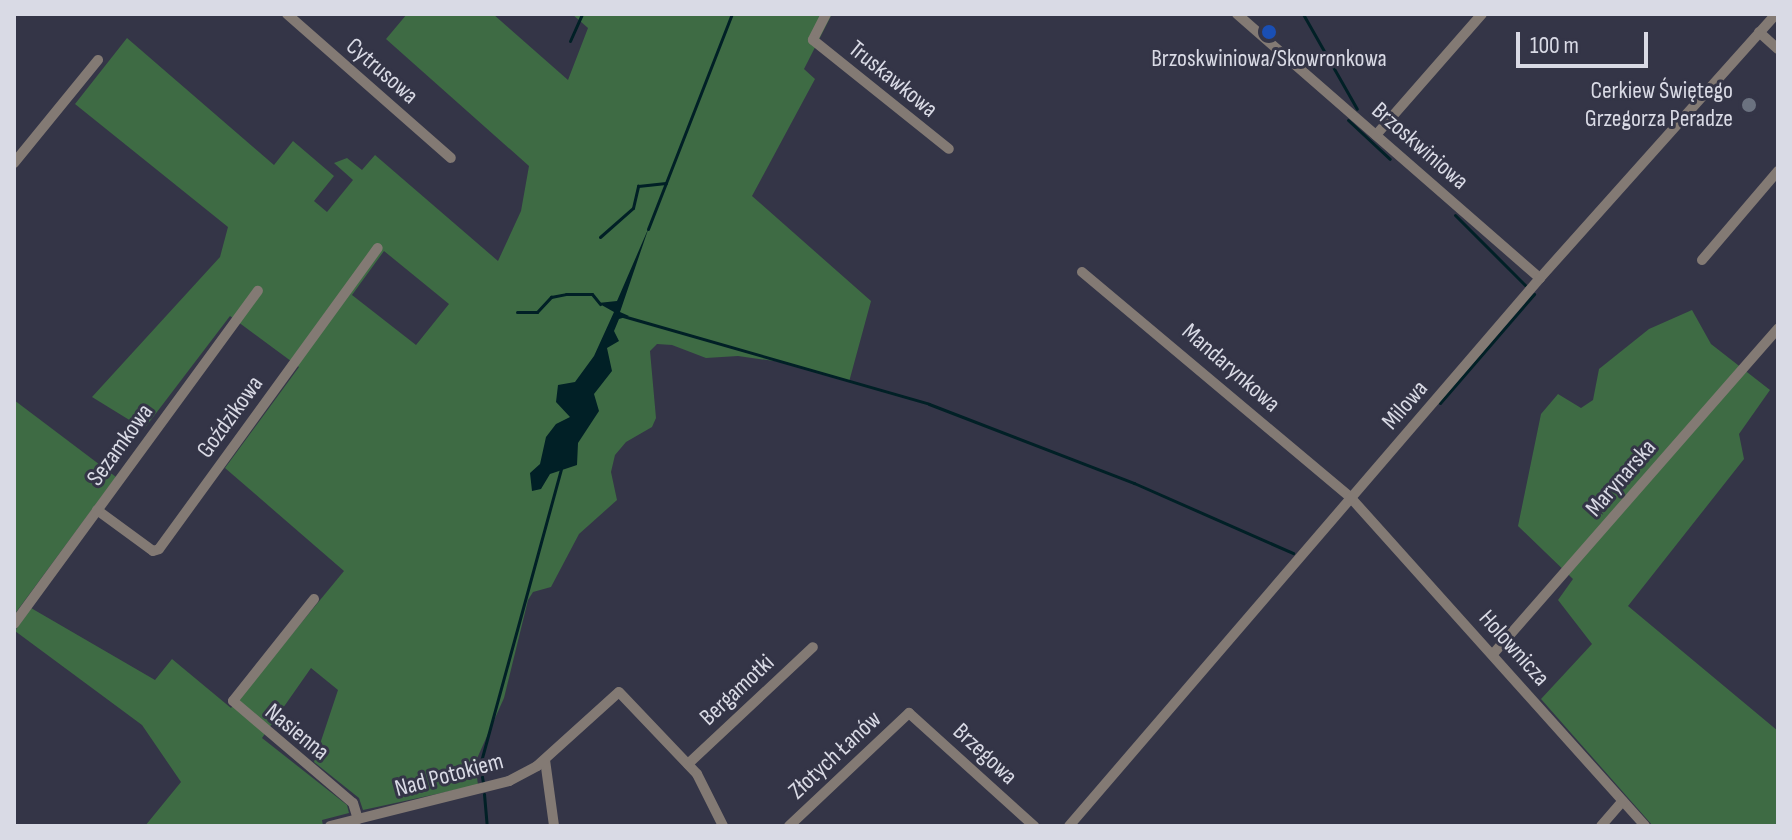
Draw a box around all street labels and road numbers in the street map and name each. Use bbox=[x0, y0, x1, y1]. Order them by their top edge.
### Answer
street label: Cytrusowa bbox=[340, 32, 424, 110]
street label: Truskawkowa bbox=[843, 34, 943, 124]
street label: Brzoskwiniowa bbox=[1366, 96, 1474, 196]
street label: Mandarynkowa bbox=[1176, 318, 1286, 418]
street label: Goździkowa bbox=[191, 370, 269, 464]
street label: Milowa bbox=[1376, 375, 1434, 435]
street label: Sezamkowa bbox=[81, 398, 159, 492]
street label: Marynarska bbox=[1580, 433, 1662, 523]
street label: Holownicza bbox=[1473, 604, 1555, 692]
street label: Bergamotki bbox=[694, 648, 780, 732]
street label: Nasienna bbox=[259, 698, 335, 766]
street label: Złotych Łanów bbox=[783, 705, 887, 805]
street label: Brzegowa bbox=[947, 717, 1023, 791]
street label: Nad Potokiem bbox=[392, 747, 506, 803]

